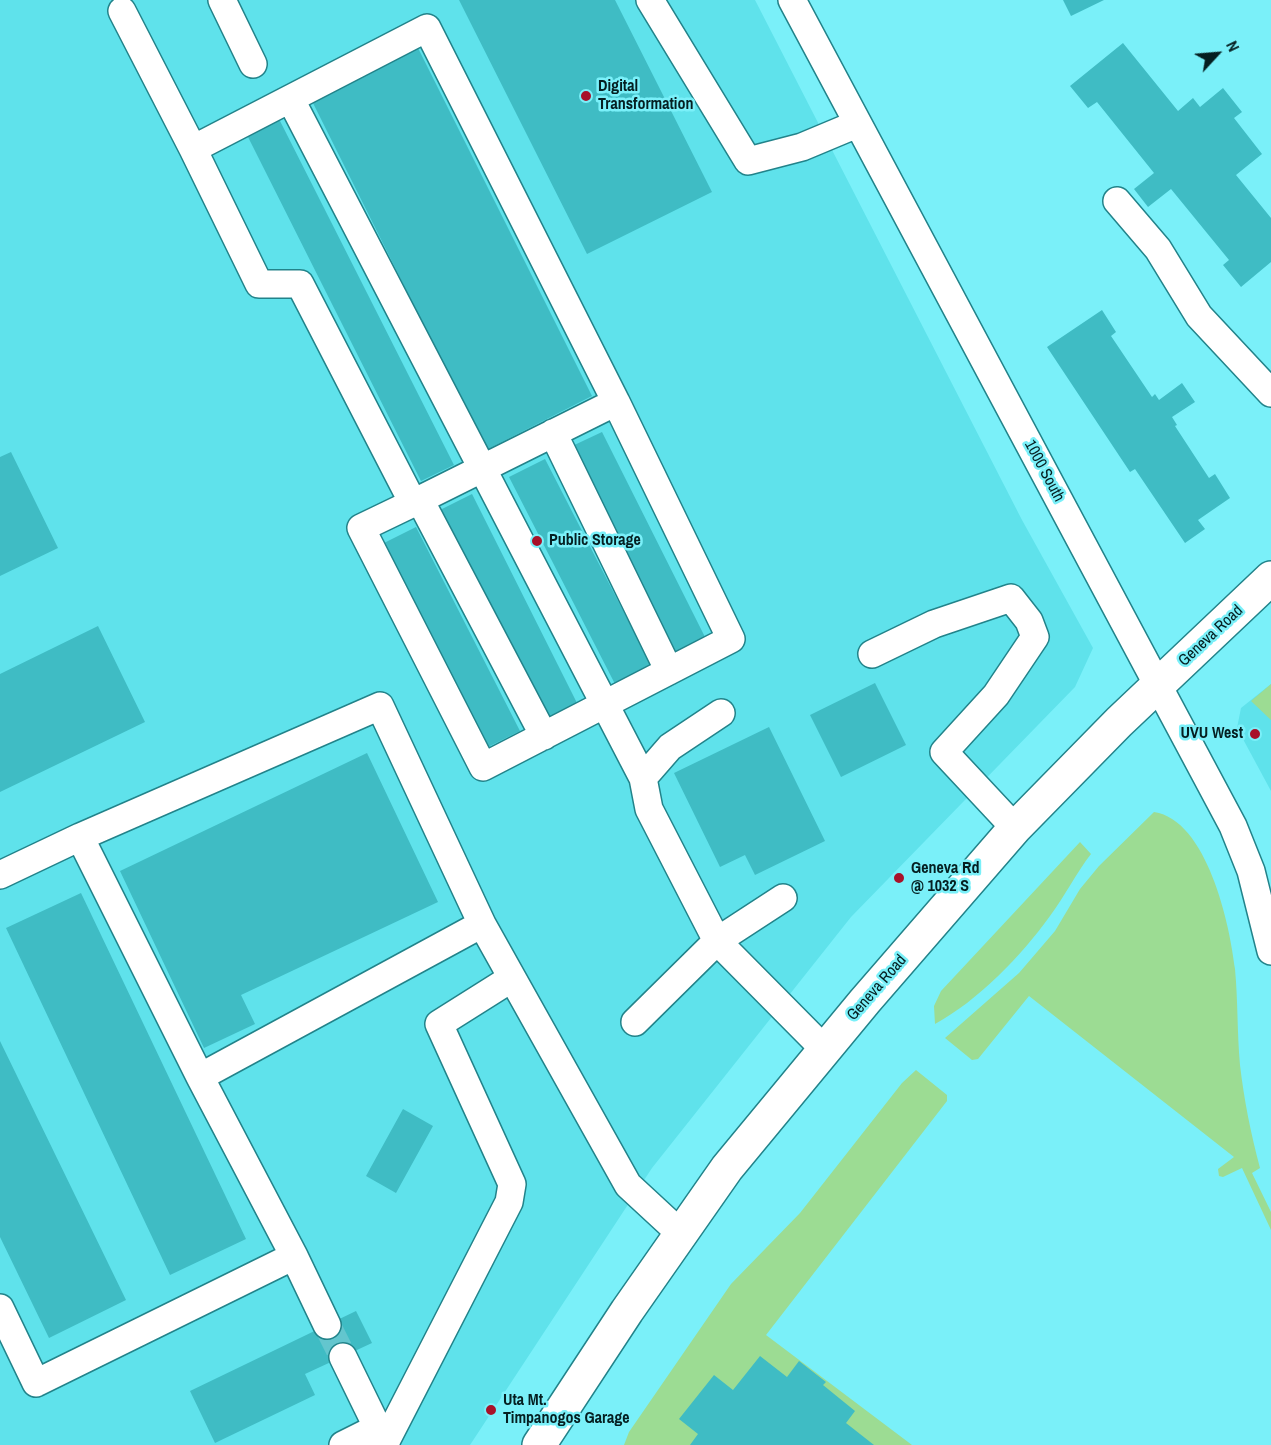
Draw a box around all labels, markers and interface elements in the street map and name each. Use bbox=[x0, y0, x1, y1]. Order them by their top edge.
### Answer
north arrow bbox=[1187, 24, 1247, 84]
text: N bbox=[1221, 37, 1245, 55]
place label: Digital Transformation bbox=[598, 77, 694, 115]
marker: Digital Transformation bbox=[579, 89, 593, 103]
street label: 1000 South bbox=[1020, 437, 1068, 505]
place label: Public Storage bbox=[549, 531, 641, 551]
marker: Public Storage bbox=[530, 534, 544, 548]
street label: Geneva Road bbox=[1175, 601, 1247, 671]
place label: UVU West bbox=[1181, 724, 1243, 744]
marker: UVU West bbox=[1248, 727, 1262, 741]
place label: Geneva Rd @ 1032 S bbox=[911, 859, 980, 897]
marker: Geneva Rd @ 1032 S bbox=[892, 871, 906, 885]
street label: Geneva Road bbox=[843, 951, 911, 1025]
place label: Uta Mt. Timpanogos Garage bbox=[503, 1391, 630, 1429]
marker: Uta Mt. Timpanogos Garage bbox=[484, 1403, 498, 1417]

